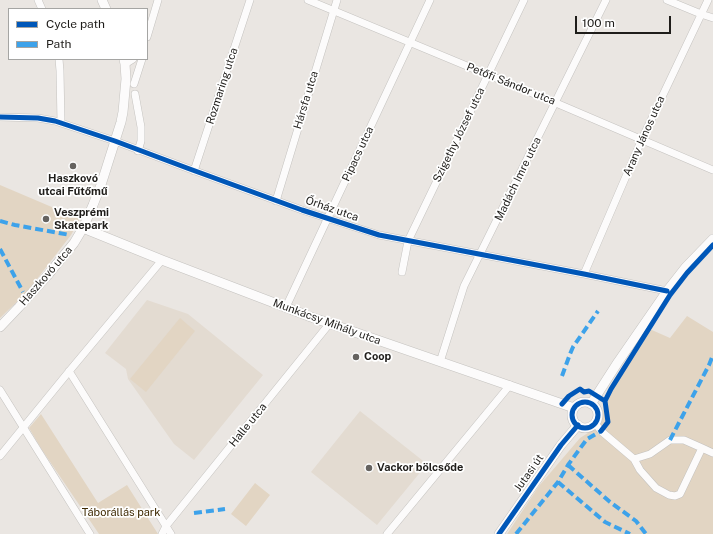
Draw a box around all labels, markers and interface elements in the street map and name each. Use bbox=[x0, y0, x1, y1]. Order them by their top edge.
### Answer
legend bbox=[8, 8, 148, 60]
scale bar bbox=[577, 8, 673, 34]
text: 100 m bbox=[582, 16, 615, 30]
text: Cycle path bbox=[46, 17, 105, 31]
text: Path bbox=[46, 37, 72, 51]
street label: Rozmaring utca bbox=[203, 46, 241, 126]
street label: Petőfi Sándor utca bbox=[465, 60, 557, 108]
street label: Hársfa utca bbox=[291, 69, 321, 131]
street label: Szigethy József utca bbox=[430, 86, 488, 184]
street label: Arany János utca bbox=[620, 94, 668, 178]
street label: Pipacs utca bbox=[340, 124, 376, 184]
street label: Madách Imre utca bbox=[492, 135, 544, 223]
marker: Haszkovó utcai Fűtőmű bbox=[68, 161, 78, 171]
place label: Haszkovó utcai Fűtőmű bbox=[39, 172, 107, 198]
street label: Őrház utca bbox=[304, 194, 360, 224]
place label: Veszprémi Skatepark bbox=[54, 206, 109, 232]
marker: Veszprémi Skatepark bbox=[41, 214, 51, 224]
street label: Haszkovó utca bbox=[17, 244, 75, 308]
street label: Munkácsy Mihály utca bbox=[271, 296, 383, 348]
place label: Coop bbox=[364, 350, 391, 364]
marker: Coop bbox=[351, 352, 361, 362]
street label: Halle utca bbox=[226, 401, 270, 449]
street label: Jutasi út bbox=[511, 452, 547, 494]
place label: Vackor bölcsőde bbox=[377, 461, 463, 475]
marker: Vackor bölcsőde bbox=[364, 463, 374, 473]
park label: Táborállás park bbox=[82, 506, 160, 520]

